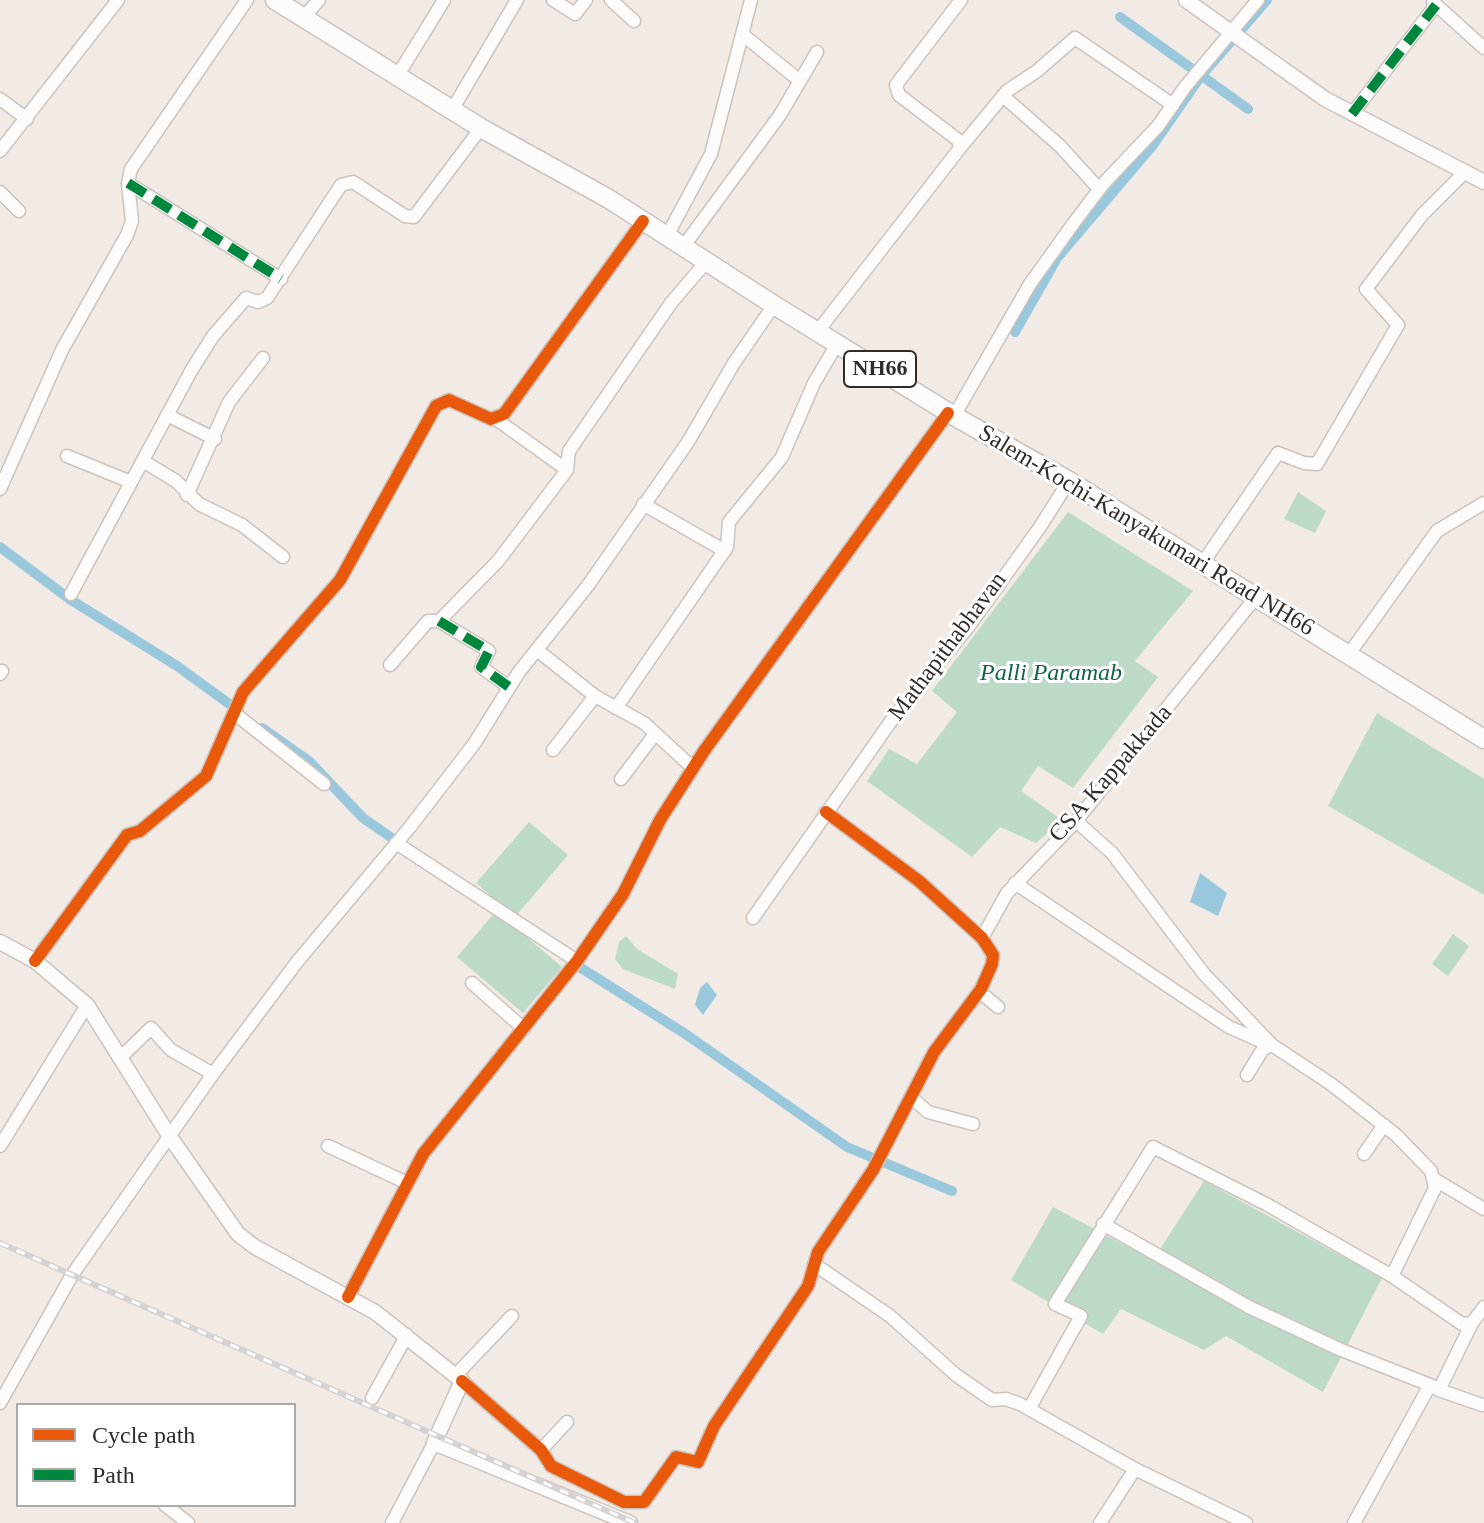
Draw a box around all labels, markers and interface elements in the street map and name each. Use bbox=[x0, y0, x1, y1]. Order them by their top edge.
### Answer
road number: NH66 bbox=[844, 351, 916, 387]
street label: Salem-Kochi-Kanyakumari Road NH66 bbox=[973, 419, 1319, 643]
street label: Mathapithabhavan bbox=[883, 567, 1013, 727]
park label: Palli Paramab bbox=[980, 660, 1122, 688]
street label: CSA Kappakkada bbox=[1044, 699, 1178, 849]
legend bbox=[16, 1403, 296, 1507]
text: Cycle path bbox=[92, 1422, 195, 1448]
text: Path bbox=[92, 1462, 135, 1488]

